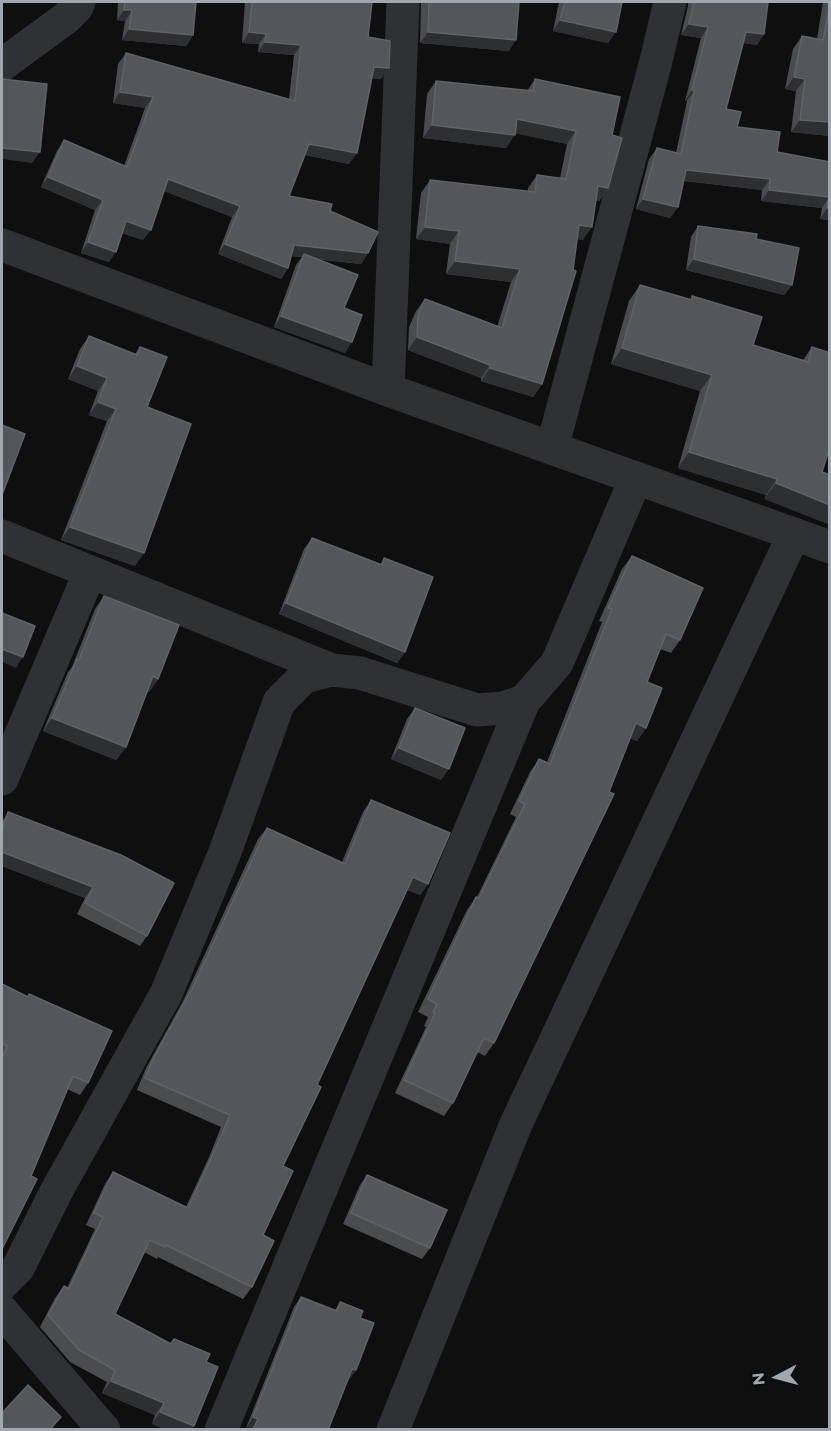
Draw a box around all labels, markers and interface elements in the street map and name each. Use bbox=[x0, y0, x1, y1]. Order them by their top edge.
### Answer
north arrow bbox=[747, 1347, 807, 1407]
text: N bbox=[748, 1372, 769, 1386]

